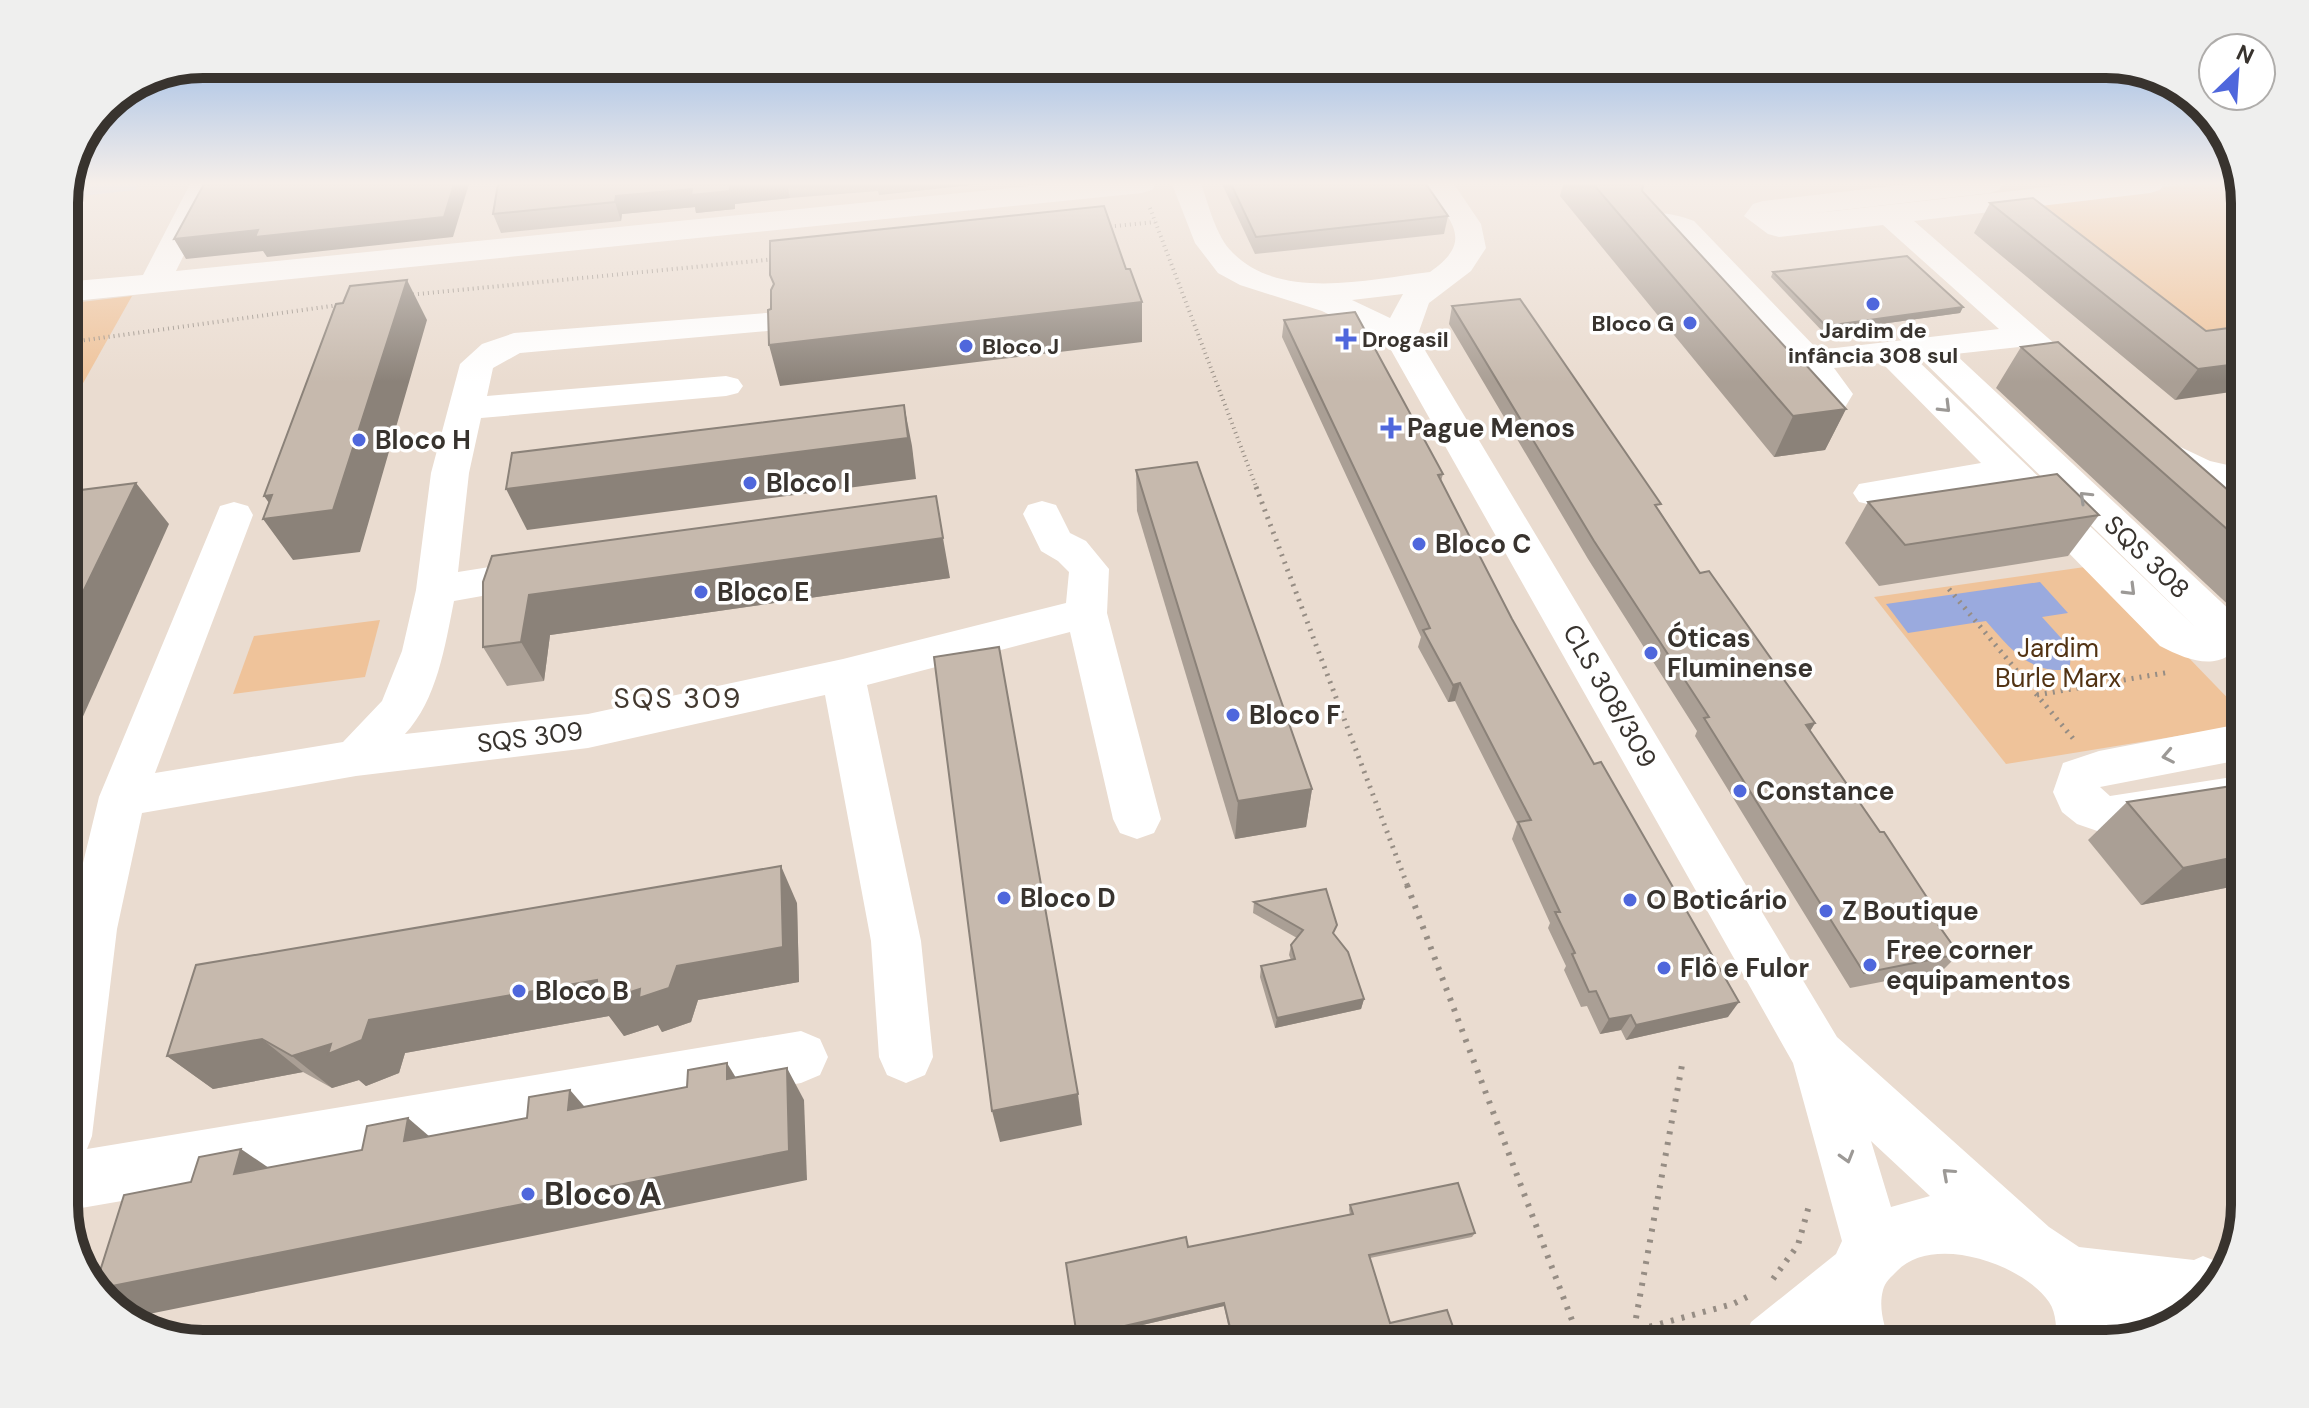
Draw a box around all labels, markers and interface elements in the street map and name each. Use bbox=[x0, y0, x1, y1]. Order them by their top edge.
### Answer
north arrow bbox=[2197, 32, 2277, 112]
text: N bbox=[2232, 38, 2259, 71]
marker: Jardim de infância 308 sul bbox=[1864, 295, 1882, 313]
place label: Bloco G bbox=[1592, 309, 1674, 338]
marker: Bloco G bbox=[1681, 314, 1699, 332]
place label: Jardim de infância 308 sul bbox=[1788, 316, 1958, 370]
place label: Drogasil bbox=[1362, 325, 1449, 354]
marker: Drogasil bbox=[1337, 330, 1355, 348]
place label: Bloco J bbox=[982, 332, 1059, 361]
marker: Bloco J bbox=[957, 337, 975, 355]
one-way arrow bbox=[1936, 398, 1950, 412]
place label: Pague Menos bbox=[1407, 411, 1575, 445]
marker: Pague Menos bbox=[1382, 419, 1400, 437]
place label: Bloco H bbox=[375, 423, 471, 457]
marker: Bloco H bbox=[350, 431, 368, 449]
place label: Bloco I bbox=[766, 466, 850, 500]
marker: Bloco I bbox=[741, 474, 759, 492]
one-way arrow bbox=[2080, 492, 2094, 507]
street label: SQS 308 bbox=[2097, 508, 2197, 606]
place label: Bloco C bbox=[1435, 527, 1531, 561]
marker: Bloco C bbox=[1410, 535, 1428, 553]
place label: Bloco E bbox=[717, 575, 809, 609]
one-way arrow bbox=[2121, 581, 2135, 595]
marker: Bloco E bbox=[692, 583, 710, 601]
street label: CLS 308/309 bbox=[1555, 618, 1665, 774]
place label: Óticas Fluminense bbox=[1667, 621, 1813, 685]
park label: Jardim Burle Marx bbox=[1995, 631, 2121, 695]
marker: Óticas Fluminense bbox=[1642, 644, 1660, 662]
district label: SQS 309 bbox=[614, 680, 742, 717]
place label: Bloco F bbox=[1249, 698, 1341, 732]
marker: Bloco F bbox=[1224, 706, 1242, 724]
street label: SQS 309 bbox=[475, 714, 585, 760]
one-way arrow bbox=[2161, 746, 2175, 763]
place label: Constance bbox=[1756, 774, 1895, 808]
marker: Constance bbox=[1731, 782, 1749, 800]
place label: Bloco D bbox=[1020, 881, 1116, 915]
place label: O Boticário bbox=[1646, 883, 1787, 917]
marker: Bloco D bbox=[995, 889, 1013, 907]
marker: O Boticário bbox=[1621, 891, 1639, 909]
place label: Z Boutique bbox=[1842, 894, 1979, 928]
marker: Z Boutique bbox=[1817, 902, 1835, 920]
place label: Free corner equipamentos bbox=[1886, 933, 2071, 997]
place label: Flô e Fulor bbox=[1680, 951, 1809, 985]
marker: Free corner equipamentos bbox=[1861, 956, 1879, 974]
marker: Flô e Fulor bbox=[1655, 959, 1673, 977]
place label: Bloco B bbox=[535, 974, 629, 1008]
marker: Bloco B bbox=[510, 982, 528, 1000]
one-way arrow bbox=[1838, 1149, 1854, 1163]
one-way arrow bbox=[1943, 1169, 1958, 1183]
place label: Bloco A bbox=[544, 1173, 662, 1215]
marker: Bloco A bbox=[519, 1185, 537, 1203]

